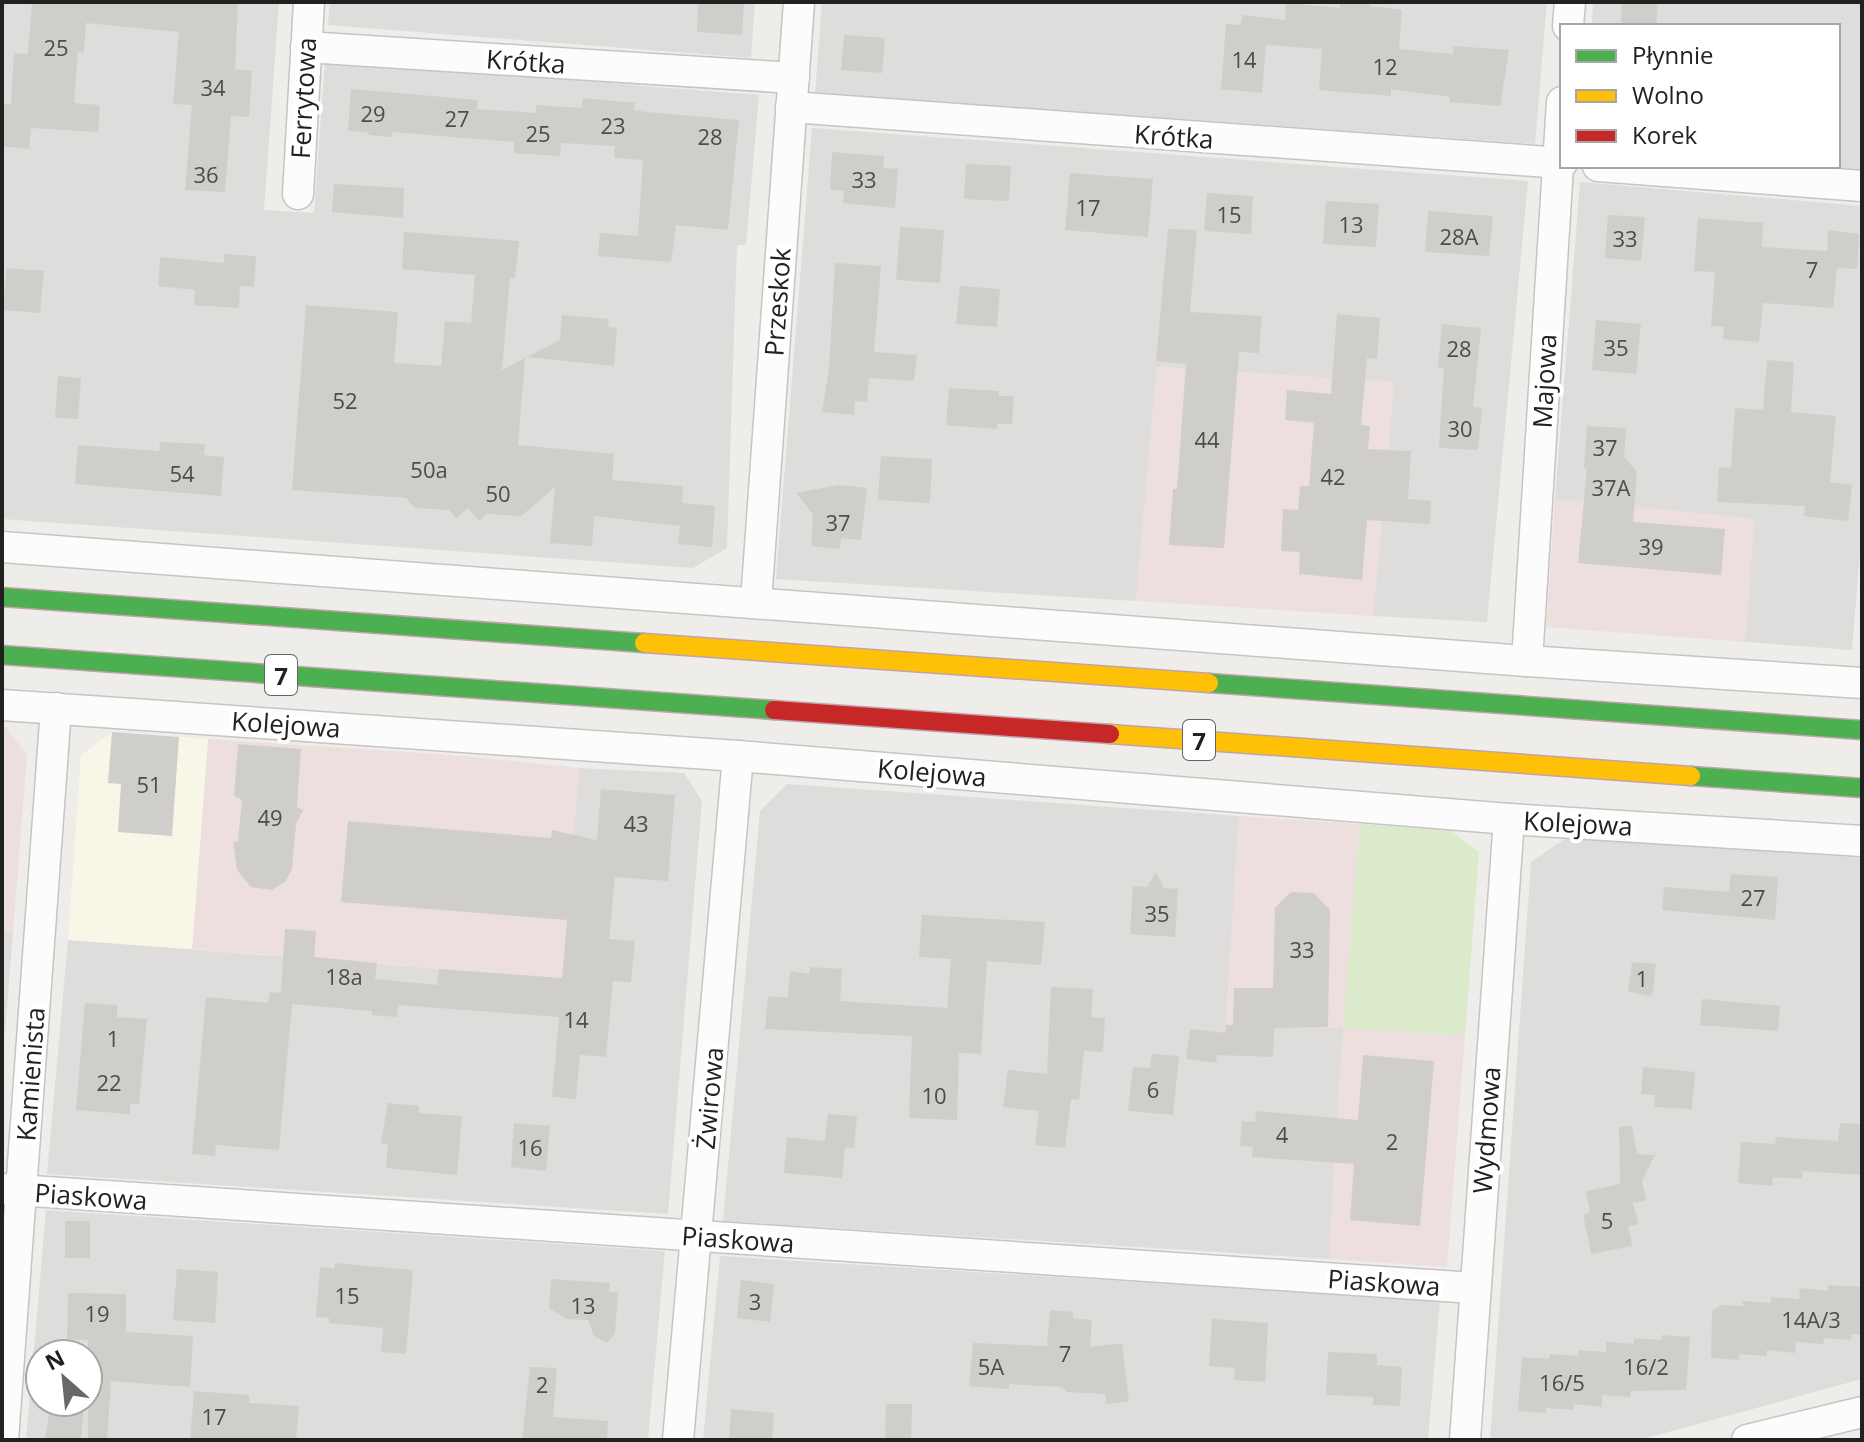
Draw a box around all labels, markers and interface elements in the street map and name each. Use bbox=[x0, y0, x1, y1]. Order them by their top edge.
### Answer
legend bbox=[1560, 24, 1840, 168]
house number: 25 bbox=[43, 32, 69, 62]
street label: Ferrytowa bbox=[282, 36, 324, 160]
text: Płynnie bbox=[1632, 38, 1714, 71]
street label: Krótka bbox=[485, 40, 567, 82]
house number: 14 bbox=[1231, 44, 1257, 74]
house number: 12 bbox=[1372, 51, 1398, 81]
house number: 34 bbox=[200, 72, 226, 102]
text: Wolno bbox=[1632, 78, 1704, 111]
house number: 29 bbox=[360, 98, 386, 128]
house number: 27 bbox=[444, 103, 470, 133]
house number: 23 bbox=[600, 110, 626, 140]
street label: Krótka bbox=[1133, 115, 1215, 157]
house number: 25 bbox=[525, 118, 551, 148]
text: Korek bbox=[1632, 118, 1697, 151]
house number: 28 bbox=[697, 121, 723, 151]
house number: 36 bbox=[193, 159, 219, 189]
house number: 33 bbox=[851, 164, 877, 194]
house number: 17 bbox=[1075, 192, 1101, 222]
house number: 15 bbox=[1216, 199, 1242, 229]
house number: 13 bbox=[1338, 209, 1364, 239]
house number: 28A bbox=[1439, 221, 1479, 251]
house number: 33 bbox=[1612, 223, 1638, 253]
street label: Przeskok bbox=[755, 246, 799, 357]
house number: 7 bbox=[1806, 254, 1818, 284]
house number: 35 bbox=[1603, 332, 1629, 362]
house number: 28 bbox=[1446, 333, 1472, 363]
street label: Majowa bbox=[1524, 333, 1564, 429]
house number: 52 bbox=[332, 385, 358, 415]
house number: 30 bbox=[1447, 413, 1473, 443]
house number: 44 bbox=[1194, 424, 1220, 454]
house number: 37 bbox=[1592, 432, 1618, 462]
house number: 50a bbox=[410, 454, 448, 484]
house number: 54 bbox=[169, 458, 195, 488]
house number: 42 bbox=[1320, 461, 1346, 491]
house number: 37A bbox=[1591, 472, 1631, 502]
house number: 50 bbox=[485, 478, 511, 508]
house number: 37 bbox=[825, 507, 851, 537]
house number: 39 bbox=[1638, 531, 1664, 561]
road number: 7 bbox=[265, 655, 297, 695]
street label: Kolejowa bbox=[230, 702, 342, 746]
road number: 7 bbox=[1183, 720, 1215, 760]
street label: Kolejowa bbox=[876, 749, 988, 795]
house number: 51 bbox=[136, 769, 162, 799]
house number: 49 bbox=[257, 802, 283, 832]
street label: Kolejowa bbox=[1522, 802, 1634, 844]
house number: 43 bbox=[623, 808, 649, 838]
house number: 27 bbox=[1740, 882, 1766, 912]
house number: 35 bbox=[1144, 898, 1170, 928]
house number: 33 bbox=[1289, 934, 1315, 964]
house number: 18a bbox=[325, 961, 363, 991]
house number: 1 bbox=[1636, 963, 1648, 993]
house number: 14 bbox=[563, 1004, 589, 1034]
street label: Kamienista bbox=[7, 1006, 53, 1142]
house number: 1 bbox=[107, 1023, 119, 1053]
street label: Żwirowa bbox=[687, 1045, 731, 1151]
street label: Wydmowa bbox=[1464, 1065, 1508, 1195]
house number: 22 bbox=[96, 1067, 122, 1097]
house number: 6 bbox=[1147, 1074, 1159, 1104]
house number: 10 bbox=[921, 1080, 947, 1110]
house number: 4 bbox=[1276, 1119, 1289, 1149]
house number: 2 bbox=[1386, 1126, 1398, 1156]
house number: 16 bbox=[517, 1132, 543, 1162]
street label: Piaskowa bbox=[33, 1174, 149, 1218]
house number: 5 bbox=[1601, 1205, 1613, 1235]
street label: Piaskowa bbox=[680, 1217, 796, 1261]
street label: Piaskowa bbox=[1326, 1260, 1442, 1304]
house number: 15 bbox=[334, 1280, 360, 1310]
house number: 3 bbox=[749, 1286, 761, 1316]
house number: 13 bbox=[570, 1290, 596, 1320]
house number: 19 bbox=[84, 1298, 110, 1328]
house number: 14A/3 bbox=[1781, 1304, 1841, 1334]
north arrow bbox=[24, 1338, 104, 1418]
house number: 7 bbox=[1059, 1338, 1071, 1368]
text: N bbox=[40, 1342, 69, 1377]
house number: 5A bbox=[978, 1351, 1004, 1381]
house number: 16/2 bbox=[1623, 1351, 1669, 1381]
house number: 16/5 bbox=[1539, 1367, 1585, 1397]
house number: 2 bbox=[536, 1369, 548, 1399]
house number: 17 bbox=[201, 1401, 227, 1431]

